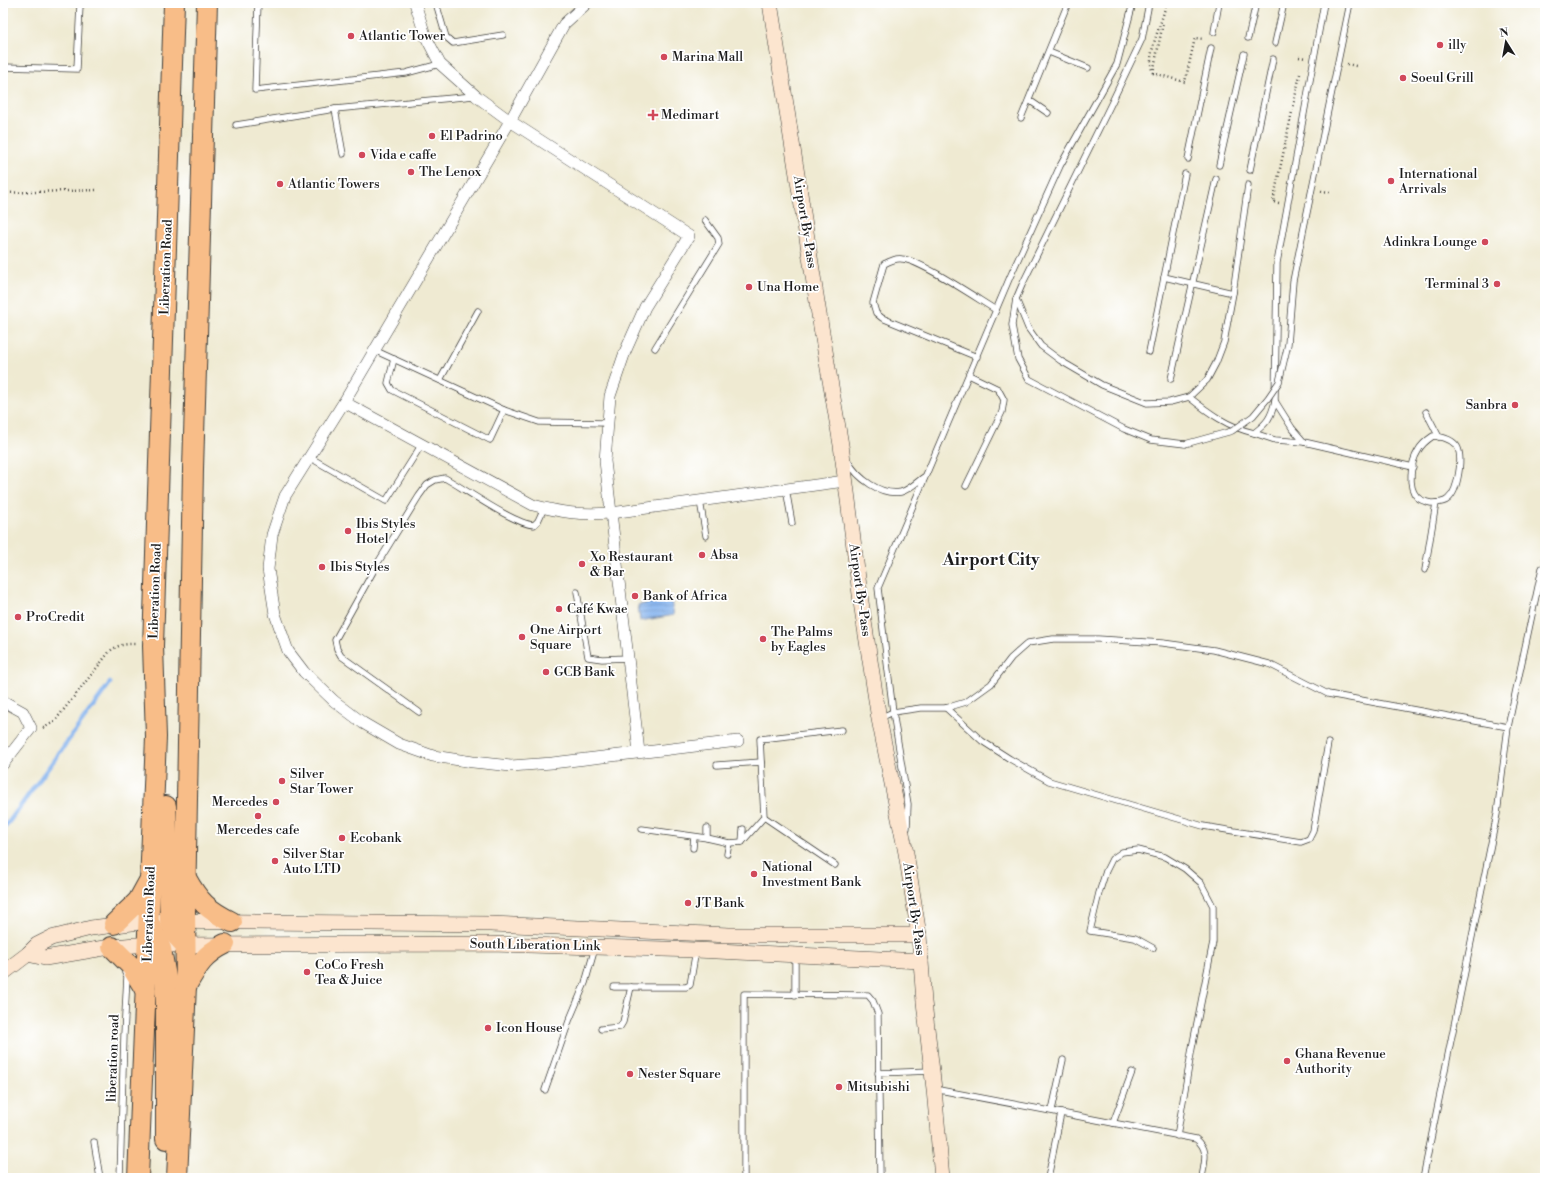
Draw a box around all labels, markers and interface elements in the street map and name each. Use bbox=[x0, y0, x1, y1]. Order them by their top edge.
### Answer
north arrow bbox=[1486, 22, 1526, 62]
text: N bbox=[1499, 25, 1510, 41]
place label: Atlantic Tower bbox=[358, 28, 445, 44]
marker: Atlantic Tower bbox=[346, 31, 356, 41]
place label: illy bbox=[1448, 37, 1467, 53]
marker: illy bbox=[1435, 40, 1445, 50]
place label: Marina Mall bbox=[672, 49, 743, 65]
marker: Marina Mall bbox=[659, 52, 669, 62]
place label: Soeul Grill bbox=[1411, 70, 1474, 86]
marker: Soeul Grill bbox=[1398, 73, 1408, 83]
place label: Medimart bbox=[661, 107, 720, 123]
marker: Medimart bbox=[648, 110, 658, 120]
place label: El Padrino bbox=[440, 128, 503, 144]
marker: El Padrino bbox=[427, 131, 437, 141]
place label: Vida e caffe bbox=[369, 147, 437, 163]
marker: Vida e caffe bbox=[357, 150, 367, 160]
place label: The Lenox bbox=[419, 164, 482, 180]
place label: International Arrivals bbox=[1398, 166, 1477, 197]
marker: The Lenox bbox=[406, 167, 416, 177]
street label: Airport By-Pass bbox=[790, 174, 820, 270]
place label: Atlantic Towers bbox=[287, 176, 380, 192]
marker: International Arrivals bbox=[1386, 176, 1396, 186]
marker: Atlantic Towers bbox=[275, 179, 285, 189]
street label: Liberation Road bbox=[156, 218, 176, 315]
place label: Adinkra Lounge bbox=[1382, 234, 1477, 250]
marker: Adinkra Lounge bbox=[1480, 237, 1490, 247]
place label: Terminal 3 bbox=[1425, 276, 1489, 292]
place label: Una Home bbox=[757, 279, 819, 295]
marker: Terminal 3 bbox=[1492, 279, 1502, 289]
marker: Una Home bbox=[744, 282, 754, 292]
place label: Sanbra bbox=[1466, 397, 1507, 413]
marker: Sanbra bbox=[1510, 400, 1520, 410]
place label: Ibis Styles Hotel bbox=[356, 516, 416, 547]
marker: Ibis Styles Hotel bbox=[343, 526, 353, 536]
street label: Liberation Road bbox=[145, 542, 165, 639]
street label: Airport By-Pass bbox=[845, 542, 874, 638]
place label: Absa bbox=[709, 547, 739, 563]
place label: Xo Restaurant & Bar bbox=[589, 549, 673, 580]
district label: Airport City bbox=[941, 549, 1040, 571]
marker: Absa bbox=[697, 550, 707, 560]
place label: Ibis Styles bbox=[330, 559, 390, 575]
marker: Xo Restaurant & Bar bbox=[577, 559, 587, 569]
marker: Ibis Styles bbox=[317, 562, 327, 572]
place label: Bank of Africa bbox=[642, 588, 728, 604]
marker: Bank of Africa bbox=[630, 591, 640, 601]
place label: Café Kwae bbox=[567, 601, 628, 617]
marker: Café Kwae bbox=[554, 604, 564, 614]
place label: ProCredit bbox=[26, 609, 85, 625]
marker: ProCredit bbox=[13, 612, 23, 622]
place label: One Airport Square bbox=[530, 622, 602, 653]
place label: The Palms by Eagles bbox=[771, 624, 833, 655]
marker: One Airport Square bbox=[517, 632, 527, 642]
marker: The Palms by Eagles bbox=[758, 634, 768, 644]
place label: GCB Bank bbox=[554, 664, 616, 680]
marker: GCB Bank bbox=[541, 667, 551, 677]
place label: Silver Star Tower bbox=[290, 766, 354, 797]
marker: Silver Star Tower bbox=[277, 776, 287, 786]
place label: Mercedes bbox=[212, 794, 268, 810]
marker: Mercedes bbox=[271, 797, 281, 807]
marker: Mercedes cafe bbox=[253, 811, 263, 821]
place label: Mercedes cafe bbox=[216, 822, 300, 838]
place label: Ecobank bbox=[350, 830, 403, 846]
marker: Ecobank bbox=[337, 833, 347, 843]
place label: Silver Star Auto LTD bbox=[282, 846, 345, 877]
marker: Silver Star Auto LTD bbox=[270, 856, 280, 866]
place label: National Investment Bank bbox=[762, 859, 862, 890]
street label: Airport By-Pass bbox=[899, 861, 928, 957]
street label: Liberation Road bbox=[139, 865, 159, 962]
marker: National Investment Bank bbox=[749, 869, 759, 879]
place label: JT Bank bbox=[695, 895, 745, 911]
marker: JT Bank bbox=[683, 898, 693, 908]
street label: South Liberation Link bbox=[470, 936, 602, 954]
place label: CoCo Fresh Tea & Juice bbox=[315, 957, 384, 988]
marker: CoCo Fresh Tea & Juice bbox=[302, 967, 312, 977]
street label: liberation road bbox=[103, 1013, 123, 1102]
place label: Icon House bbox=[496, 1020, 563, 1036]
marker: Icon House bbox=[483, 1023, 493, 1033]
place label: Ghana Revenue Authority bbox=[1294, 1046, 1386, 1077]
marker: Ghana Revenue Authority bbox=[1282, 1056, 1292, 1066]
place label: Nester Square bbox=[638, 1066, 721, 1082]
marker: Nester Square bbox=[625, 1069, 635, 1079]
place label: Mitsubishi bbox=[847, 1079, 910, 1095]
marker: Mitsubishi bbox=[834, 1082, 844, 1092]

